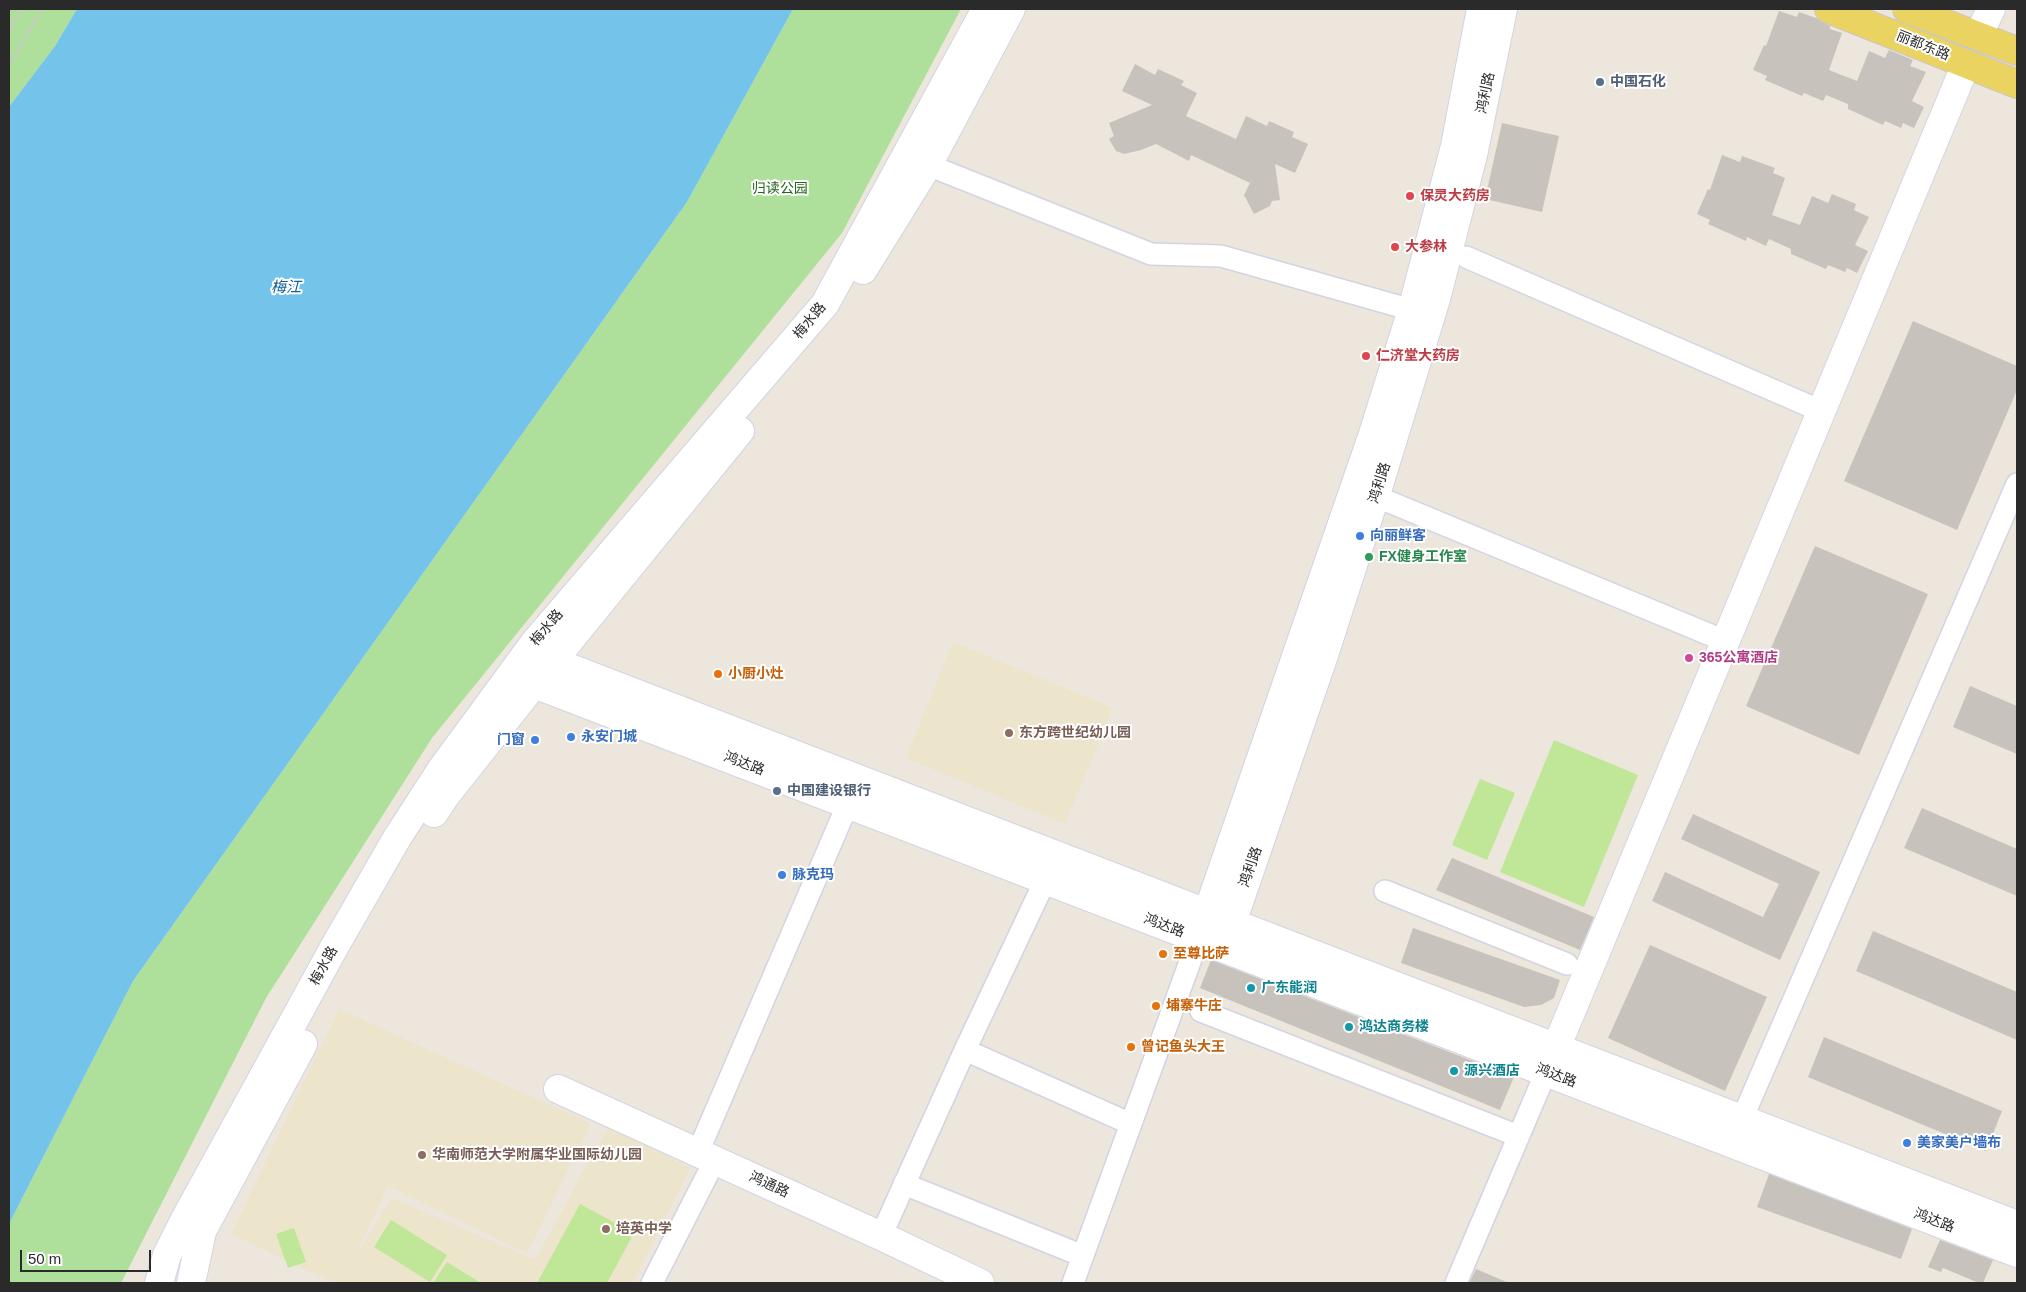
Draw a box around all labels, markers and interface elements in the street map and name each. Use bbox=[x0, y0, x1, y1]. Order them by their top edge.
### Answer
street label: 丽都东路 bbox=[1894, 28, 1952, 64]
street label: 鸿利路 bbox=[1473, 71, 1499, 115]
place label: 中国石化 bbox=[1610, 74, 1666, 90]
marker: 中国石化 bbox=[1594, 76, 1606, 88]
park label: 归读公园 bbox=[752, 181, 808, 197]
place label: 保灵大药房 bbox=[1420, 188, 1490, 204]
marker: 保灵大药房 bbox=[1404, 190, 1416, 202]
place label: 大参林 bbox=[1405, 239, 1447, 255]
marker: 大参林 bbox=[1389, 241, 1401, 253]
water label: 梅江 bbox=[271, 279, 301, 297]
street label: 梅水路 bbox=[790, 299, 830, 343]
place label: 仁济堂大药房 bbox=[1376, 348, 1460, 364]
marker: 仁济堂大药房 bbox=[1360, 350, 1372, 362]
street label: 鸿利路 bbox=[1366, 460, 1394, 506]
place label: 向丽鲜客 bbox=[1370, 528, 1426, 544]
marker: 向丽鲜客 bbox=[1354, 530, 1366, 542]
place label: FX健身工作室 bbox=[1379, 549, 1467, 565]
marker: FX健身工作室 bbox=[1363, 551, 1375, 563]
street label: 梅水路 bbox=[527, 607, 567, 649]
place label: 365公寓酒店 bbox=[1699, 650, 1778, 666]
marker: 365公寓酒店 bbox=[1683, 652, 1695, 664]
place label: 小厨小灶 bbox=[728, 666, 784, 682]
marker: 小厨小灶 bbox=[712, 668, 724, 680]
place label: 东方跨世纪幼儿园 bbox=[1019, 725, 1131, 741]
marker: 东方跨世纪幼儿园 bbox=[1003, 727, 1015, 739]
place label: 永安门城 bbox=[581, 729, 637, 745]
marker: 永安门城 bbox=[565, 731, 577, 743]
place label: 门窗 bbox=[497, 732, 525, 748]
marker: 门窗 bbox=[529, 734, 541, 746]
street label: 鸿达路 bbox=[721, 749, 767, 779]
place label: 中国建设银行 bbox=[787, 783, 871, 799]
marker: 中国建设银行 bbox=[771, 785, 783, 797]
street label: 鸿利路 bbox=[1236, 844, 1266, 890]
place label: 脉克玛 bbox=[792, 867, 834, 883]
marker: 脉克玛 bbox=[776, 869, 788, 881]
street label: 鸿达路 bbox=[1141, 911, 1187, 941]
street label: 梅水路 bbox=[306, 944, 342, 988]
place label: 至尊比萨 bbox=[1173, 946, 1229, 962]
marker: 至尊比萨 bbox=[1157, 948, 1169, 960]
place label: 广东能润 bbox=[1261, 980, 1317, 996]
marker: 广东能润 bbox=[1245, 982, 1257, 994]
place label: 埔寨牛庄 bbox=[1166, 998, 1222, 1014]
marker: 埔寨牛庄 bbox=[1150, 1000, 1162, 1012]
place label: 鸿达商务楼 bbox=[1359, 1019, 1429, 1035]
marker: 鸿达商务楼 bbox=[1343, 1021, 1355, 1033]
place label: 曾记鱼头大王 bbox=[1141, 1039, 1225, 1055]
marker: 曾记鱼头大王 bbox=[1125, 1041, 1137, 1053]
street label: 鸿达路 bbox=[1533, 1061, 1579, 1091]
place label: 源兴酒店 bbox=[1464, 1063, 1520, 1079]
marker: 源兴酒店 bbox=[1448, 1065, 1460, 1077]
place label: 美家美户墙布 bbox=[1917, 1135, 2001, 1151]
marker: 美家美户墙布 bbox=[1901, 1137, 1913, 1149]
place label: 华南师范大学附属华业国际幼儿园 bbox=[432, 1147, 642, 1163]
marker: 华南师范大学附属华业国际幼儿园 bbox=[416, 1149, 428, 1161]
street label: 鸿通路 bbox=[746, 1169, 792, 1201]
street label: 鸿达路 bbox=[1911, 1206, 1957, 1236]
place label: 培英中学 bbox=[616, 1221, 672, 1237]
marker: 培英中学 bbox=[600, 1223, 612, 1235]
scale bar bbox=[22, 1240, 154, 1272]
text: 50 m bbox=[28, 1250, 61, 1267]

